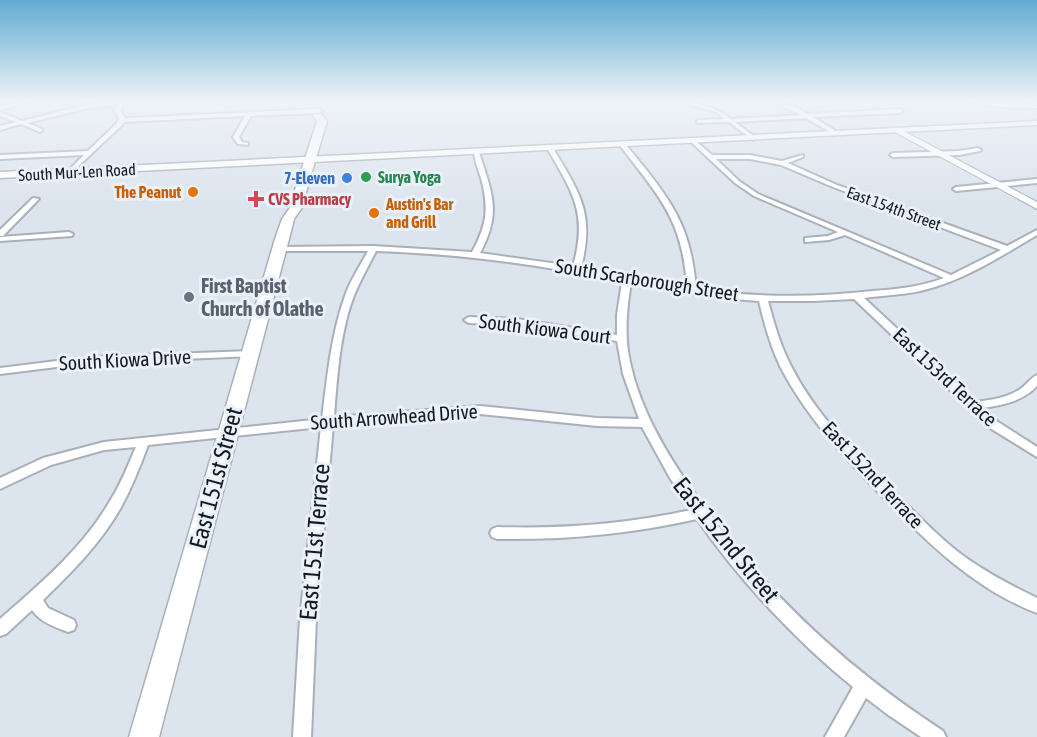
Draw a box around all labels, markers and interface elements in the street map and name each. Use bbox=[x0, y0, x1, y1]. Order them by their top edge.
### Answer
street label: South Mur-Len Road bbox=[18, 160, 136, 184]
place label: Surya Yoga bbox=[378, 168, 441, 186]
place label: 7-Eleven bbox=[284, 169, 335, 187]
marker: Surya Yoga bbox=[359, 170, 373, 184]
marker: 7-Eleven bbox=[340, 171, 354, 185]
place label: The Peanut bbox=[115, 183, 181, 201]
street label: East 154th Street bbox=[844, 183, 944, 234]
marker: The Peanut bbox=[186, 185, 200, 199]
place label: CVS Pharmacy bbox=[268, 190, 352, 208]
marker: CVS Pharmacy bbox=[249, 192, 263, 206]
place label: Austin's Bar and Grill bbox=[385, 195, 453, 231]
marker: Austin's Bar and Grill bbox=[367, 206, 381, 220]
street label: South Scarborough Street bbox=[554, 254, 741, 305]
place label: First Baptist Church of Olathe bbox=[201, 274, 324, 320]
marker: First Baptist Church of Olathe bbox=[182, 290, 196, 304]
street label: South Kiowa Court bbox=[478, 309, 612, 348]
street label: East 153rd Terrace bbox=[889, 323, 1002, 431]
street label: South Kiowa Drive bbox=[59, 345, 191, 374]
street label: South Arrowhead Drive bbox=[310, 399, 478, 434]
street label: East 151st Street bbox=[184, 404, 247, 552]
street label: East 152nd Terrace bbox=[818, 417, 929, 533]
street label: East 151st Terrace bbox=[294, 462, 335, 621]
street label: East 152nd Street bbox=[668, 472, 785, 608]

